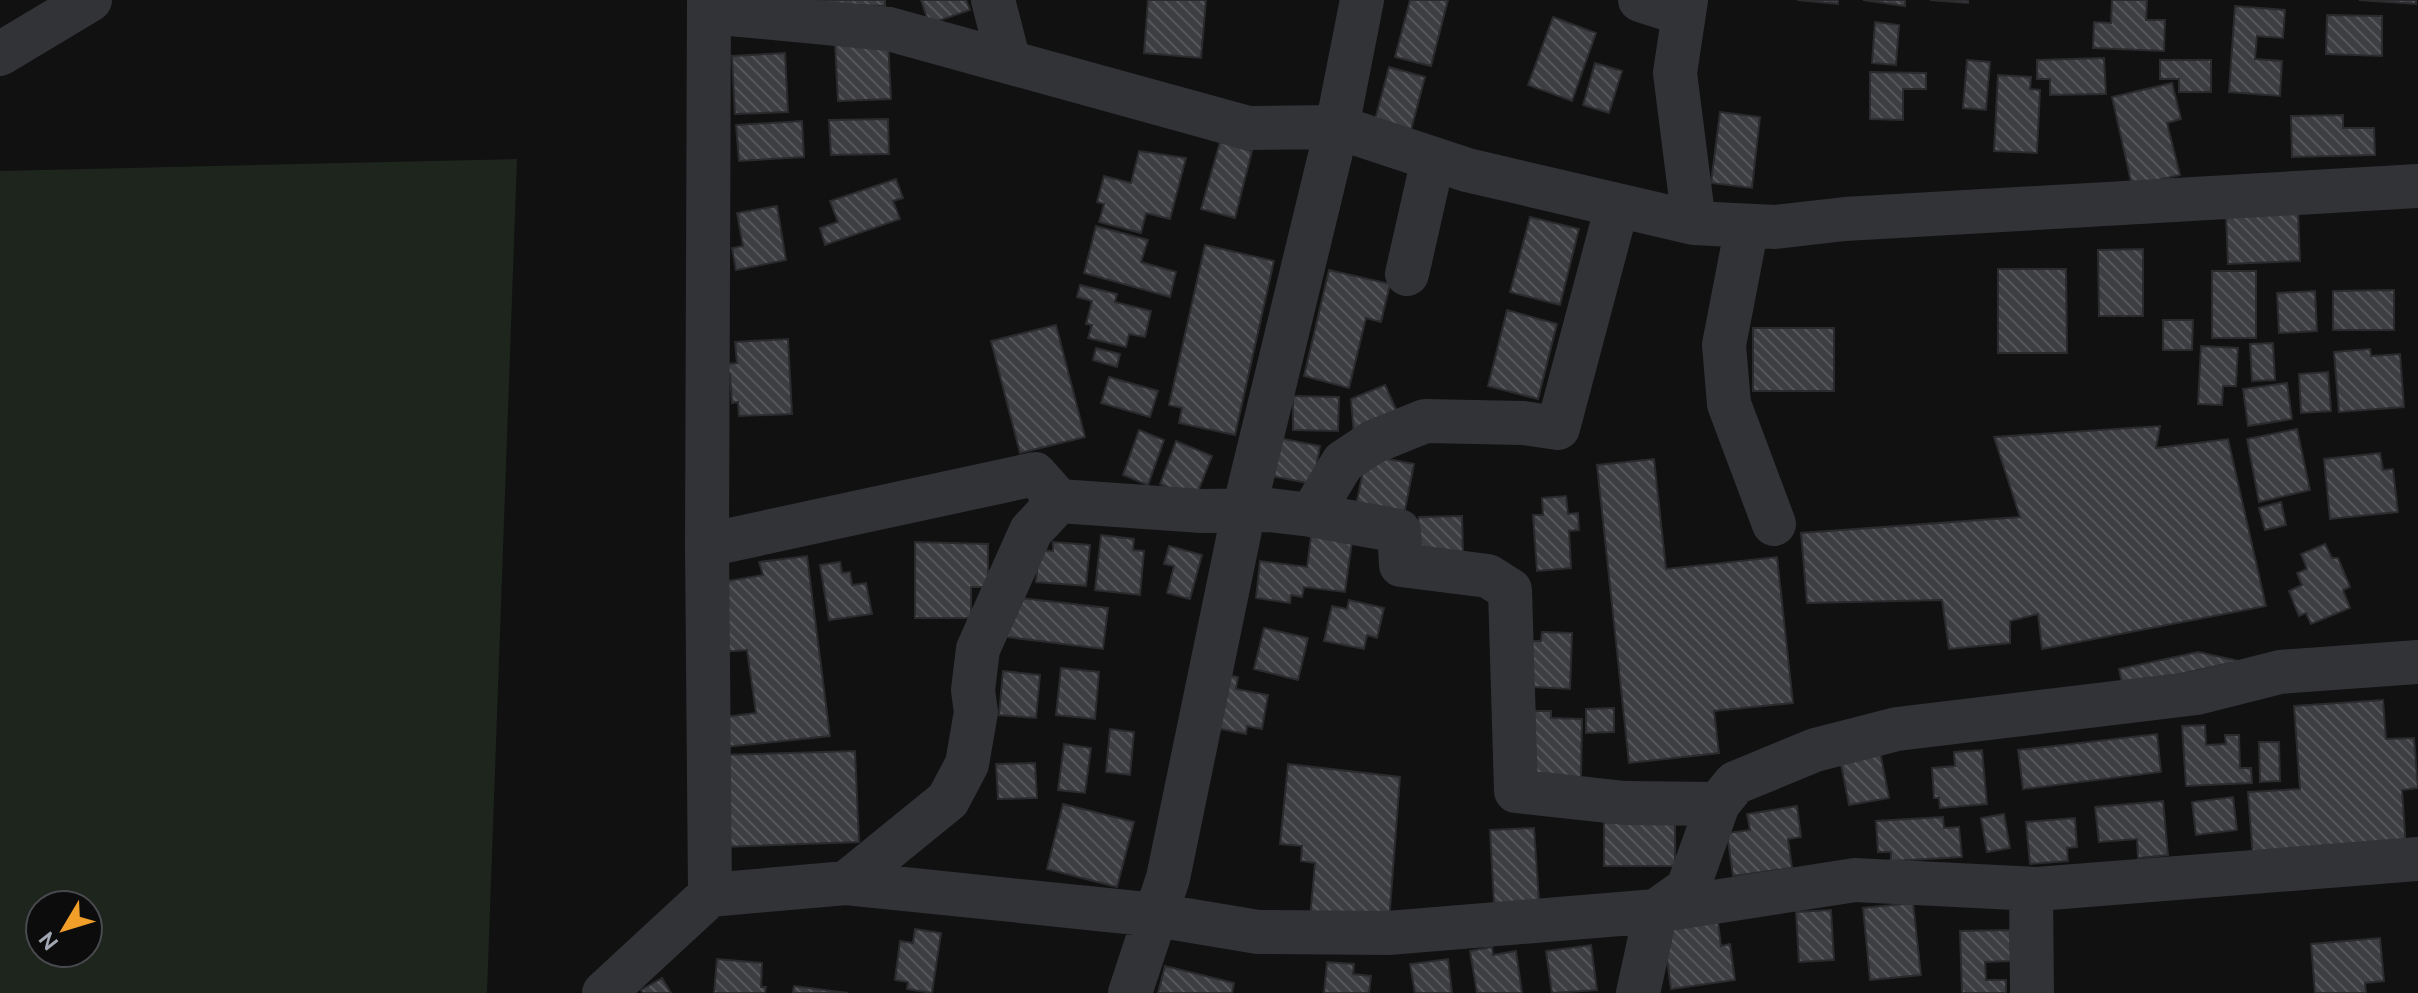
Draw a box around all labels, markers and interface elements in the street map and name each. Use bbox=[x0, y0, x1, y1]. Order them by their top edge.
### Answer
north arrow bbox=[24, 889, 104, 969]
text: N bbox=[33, 927, 63, 956]

